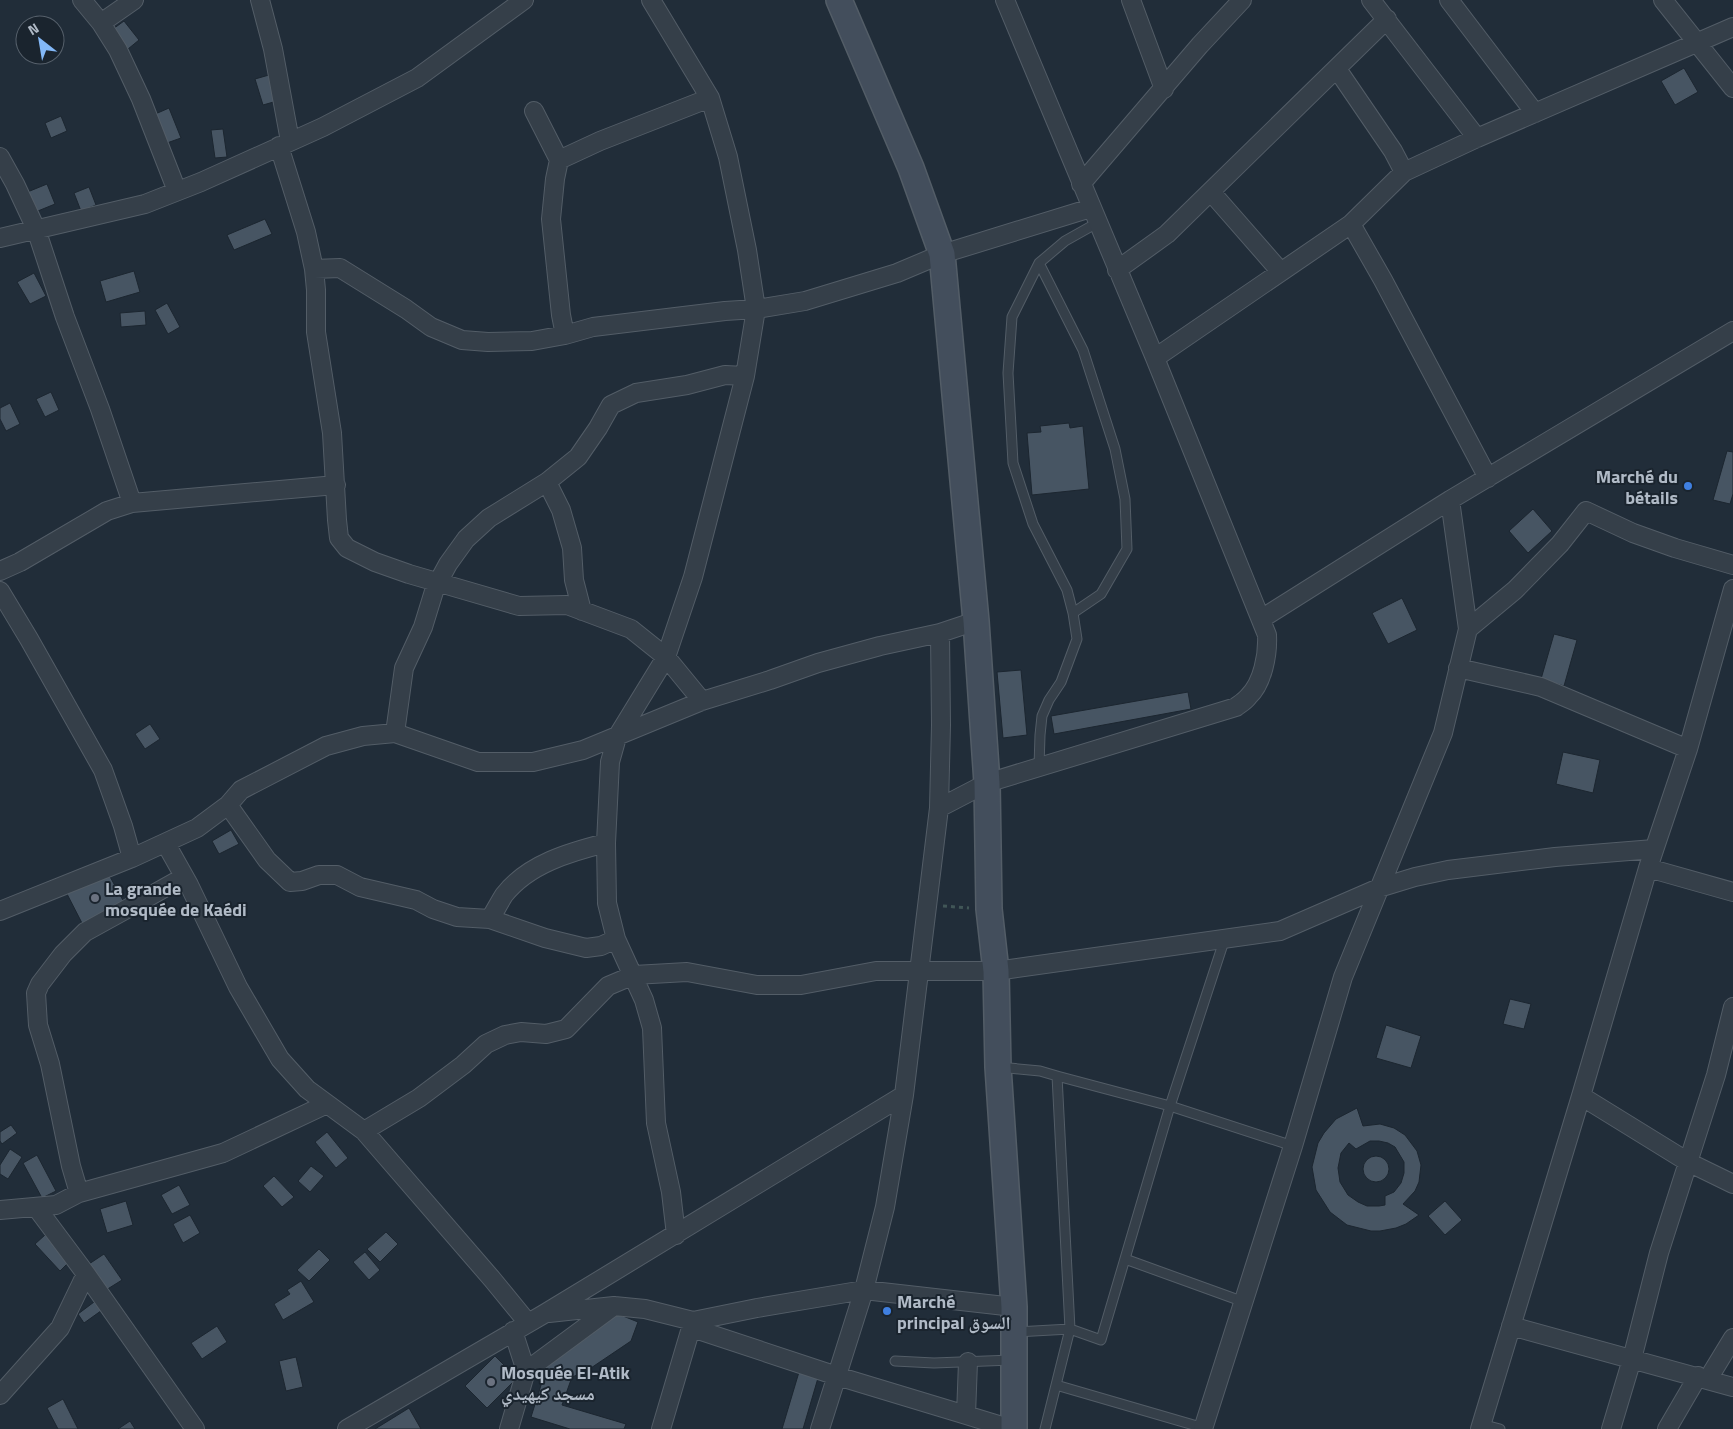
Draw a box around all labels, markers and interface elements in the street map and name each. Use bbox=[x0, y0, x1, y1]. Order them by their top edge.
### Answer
north arrow bbox=[15, 15, 65, 65]
text: N bbox=[23, 17, 43, 40]
place label: Marché du bétails bbox=[1596, 463, 1678, 511]
marker: Marché du bétails bbox=[1682, 480, 1694, 492]
place label: La grande mosquée de Kaédi bbox=[105, 875, 247, 923]
marker: La grande mosquée de Kaédi bbox=[89, 892, 101, 904]
place label: Marché principal السوق bbox=[897, 1288, 1011, 1336]
marker: Marché principal السوق bbox=[881, 1305, 893, 1317]
place label: Mosquée El-Atik مسجد كيهيدي bbox=[501, 1359, 630, 1408]
marker: Mosquée El-Atik مسجد كيهيدي bbox=[485, 1376, 497, 1388]

